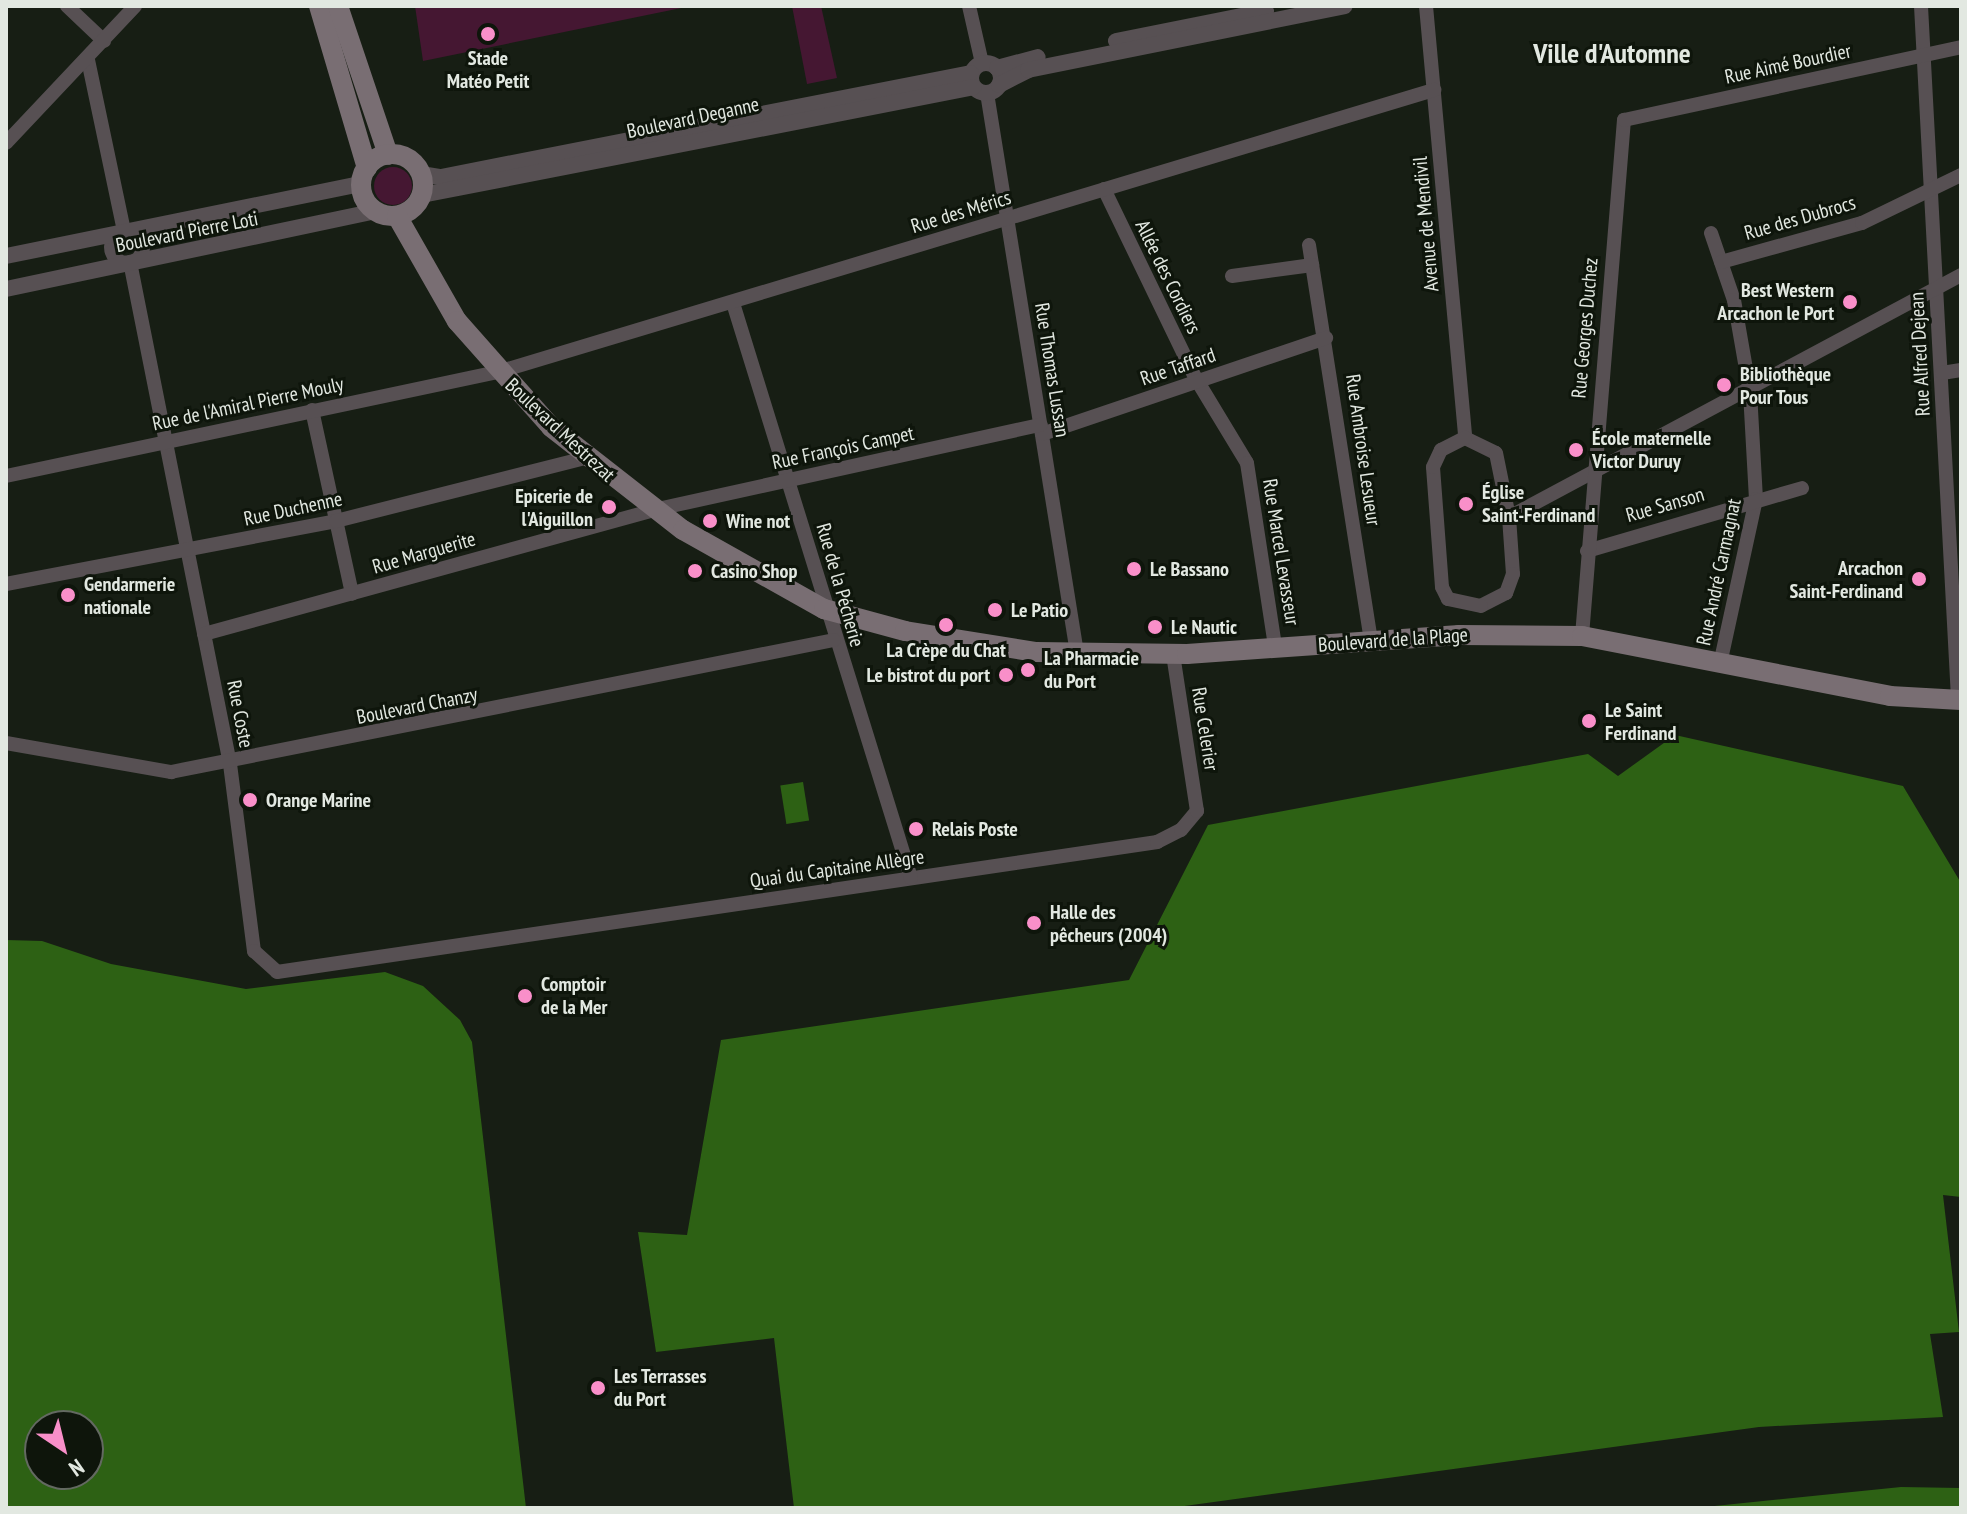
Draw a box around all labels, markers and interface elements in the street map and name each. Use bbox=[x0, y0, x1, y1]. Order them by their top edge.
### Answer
marker: Stade Matéo Petit bbox=[479, 25, 497, 43]
district label: Ville d'Automne bbox=[1533, 36, 1691, 70]
street label: Rue Aimé Bourdier bbox=[1722, 39, 1854, 89]
place label: Stade Matéo Petit bbox=[447, 46, 529, 93]
street label: Boulevard Deganne bbox=[625, 92, 761, 144]
street label: Avenue de Mendivil bbox=[1408, 155, 1444, 293]
street label: Rue des Mérics bbox=[908, 185, 1014, 239]
street label: Rue des Dubrocs bbox=[1742, 191, 1858, 245]
street label: Boulevard Pierre Loti bbox=[114, 206, 260, 258]
street label: Allée des Cordiers bbox=[1130, 216, 1206, 338]
street label: Rue Georges Duchez bbox=[1567, 257, 1603, 399]
place label: Best Western Arcachon le Port bbox=[1717, 278, 1834, 325]
street label: Rue Alfred Dejean bbox=[1905, 291, 1935, 417]
marker: Best Western Arcachon le Port bbox=[1841, 293, 1859, 311]
street label: Rue Thomas Lussan bbox=[1029, 301, 1075, 439]
street label: Rue Taffard bbox=[1137, 343, 1219, 391]
place label: Bibliothèque Pour Tous bbox=[1740, 362, 1831, 409]
street label: Rue de l'Amiral Pierre Mouly bbox=[150, 372, 346, 436]
street label: Rue Ambroise Lesueur bbox=[1340, 372, 1386, 528]
street label: Boulevard Mestrezat bbox=[500, 373, 620, 487]
marker: Bibliothèque Pour Tous bbox=[1715, 376, 1733, 394]
street label: Rue François Campet bbox=[770, 421, 916, 475]
place label: École maternelle Victor Duruy bbox=[1592, 426, 1711, 473]
marker: École maternelle Victor Duruy bbox=[1567, 441, 1585, 459]
street label: Rue Marcel Levasseur bbox=[1258, 477, 1304, 627]
place label: Église Saint-Ferdinand bbox=[1482, 480, 1595, 527]
street label: Rue Sanson bbox=[1623, 482, 1707, 528]
place label: Epicerie de l'Aiguillon bbox=[515, 484, 593, 531]
street label: Rue Duchenne bbox=[242, 487, 344, 531]
marker: Église Saint-Ferdinand bbox=[1457, 495, 1475, 513]
street label: Rue André Carmagnat bbox=[1692, 496, 1746, 648]
marker: Epicerie de l'Aiguillon bbox=[600, 498, 618, 516]
place label: Wine not bbox=[726, 509, 790, 533]
marker: Wine not bbox=[701, 512, 719, 530]
street label: Rue de la Pécherie bbox=[811, 520, 869, 650]
street label: Rue Marguerite bbox=[370, 527, 478, 579]
place label: Arcachon Saint-Ferdinand bbox=[1790, 556, 1903, 603]
place label: Le Bassano bbox=[1150, 557, 1229, 581]
place label: Casino Shop bbox=[711, 559, 797, 583]
marker: Le Bassano bbox=[1125, 560, 1143, 578]
marker: Casino Shop bbox=[686, 562, 704, 580]
marker: Arcachon Saint-Ferdinand bbox=[1910, 570, 1928, 588]
place label: Gendarmerie nationale bbox=[84, 572, 175, 619]
marker: Gendarmerie nationale bbox=[59, 586, 77, 604]
place label: Le Patio bbox=[1011, 598, 1068, 622]
marker: Le Patio bbox=[986, 601, 1004, 619]
place label: Le Nautic bbox=[1171, 615, 1237, 639]
marker: La Crèpe du Chat bbox=[937, 616, 955, 634]
marker: Le Nautic bbox=[1146, 618, 1164, 636]
street label: Boulevard de la Plage bbox=[1317, 623, 1469, 657]
place label: La Crèpe du Chat bbox=[886, 638, 1006, 662]
place label: La Pharmacie du Port bbox=[1044, 646, 1139, 693]
marker: La Pharmacie du Port bbox=[1019, 661, 1037, 679]
place label: Le bistrot du port bbox=[867, 663, 990, 687]
marker: Le bistrot du port bbox=[997, 666, 1015, 684]
street label: Rue Coste bbox=[222, 678, 258, 750]
street label: Boulevard Chanzy bbox=[354, 683, 480, 729]
street label: Rue Celerier bbox=[1187, 686, 1223, 772]
place label: Le Saint Ferdinand bbox=[1605, 698, 1676, 745]
marker: Le Saint Ferdinand bbox=[1580, 712, 1598, 730]
place label: Orange Marine bbox=[266, 788, 371, 812]
marker: Orange Marine bbox=[241, 791, 259, 809]
place label: Relais Poste bbox=[932, 817, 1018, 841]
marker: Relais Poste bbox=[907, 820, 925, 838]
street label: Quai du Capitaine Allègre bbox=[748, 845, 926, 893]
place label: Halle des pêcheurs (2004) bbox=[1050, 900, 1167, 947]
marker: Halle des pêcheurs (2004) bbox=[1025, 914, 1043, 932]
place label: Comptoir de la Mer bbox=[541, 972, 607, 1019]
marker: Comptoir de la Mer bbox=[516, 987, 534, 1005]
place label: Les Terrasses du Port bbox=[614, 1364, 707, 1411]
marker: Les Terrasses du Port bbox=[589, 1379, 607, 1397]
north arrow bbox=[24, 1410, 104, 1490]
text: N bbox=[64, 1453, 90, 1483]

